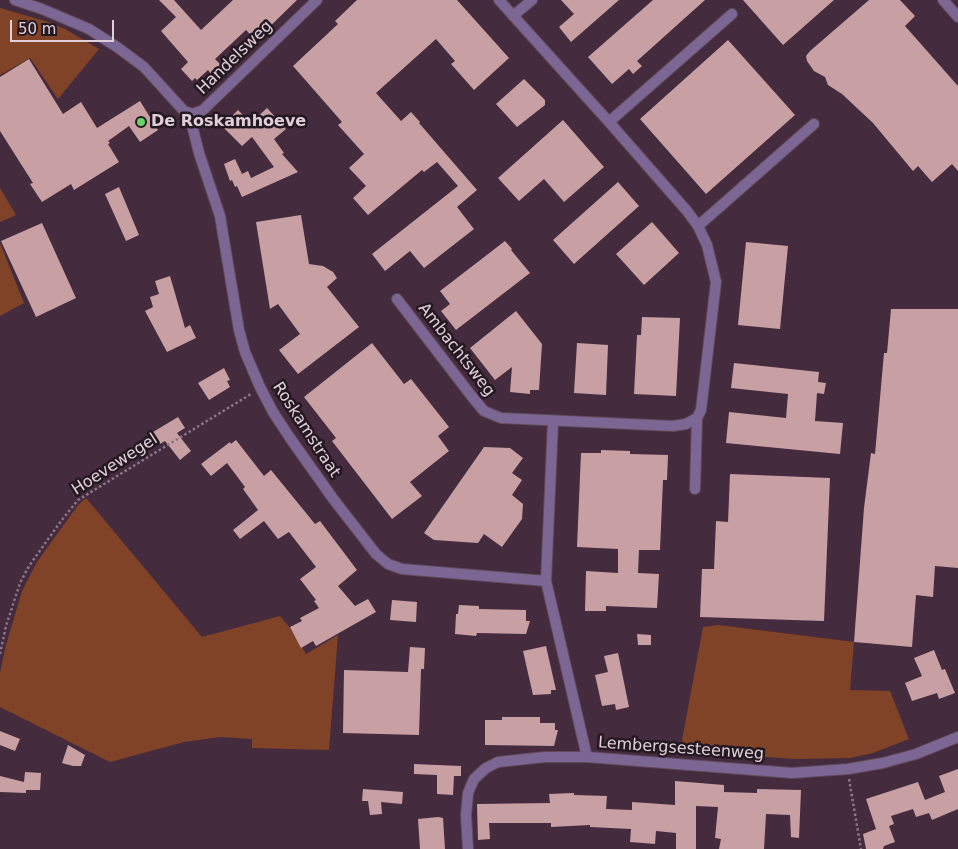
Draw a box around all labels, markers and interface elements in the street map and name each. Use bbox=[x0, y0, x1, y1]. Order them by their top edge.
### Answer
scale bar bbox=[12, 10, 116, 42]
street label: Handelsweg bbox=[193, 17, 277, 99]
text: 50 m bbox=[18, 20, 56, 38]
place label: De Roskamhoeve bbox=[151, 112, 306, 132]
marker: De Roskamhoeve bbox=[135, 116, 147, 128]
street label: Ambachtsweg bbox=[414, 300, 498, 400]
street label: Roskamstraat bbox=[268, 379, 344, 481]
street label: Hoevewegel bbox=[69, 430, 161, 500]
street label: Lembergsesteenweg bbox=[597, 734, 765, 764]

